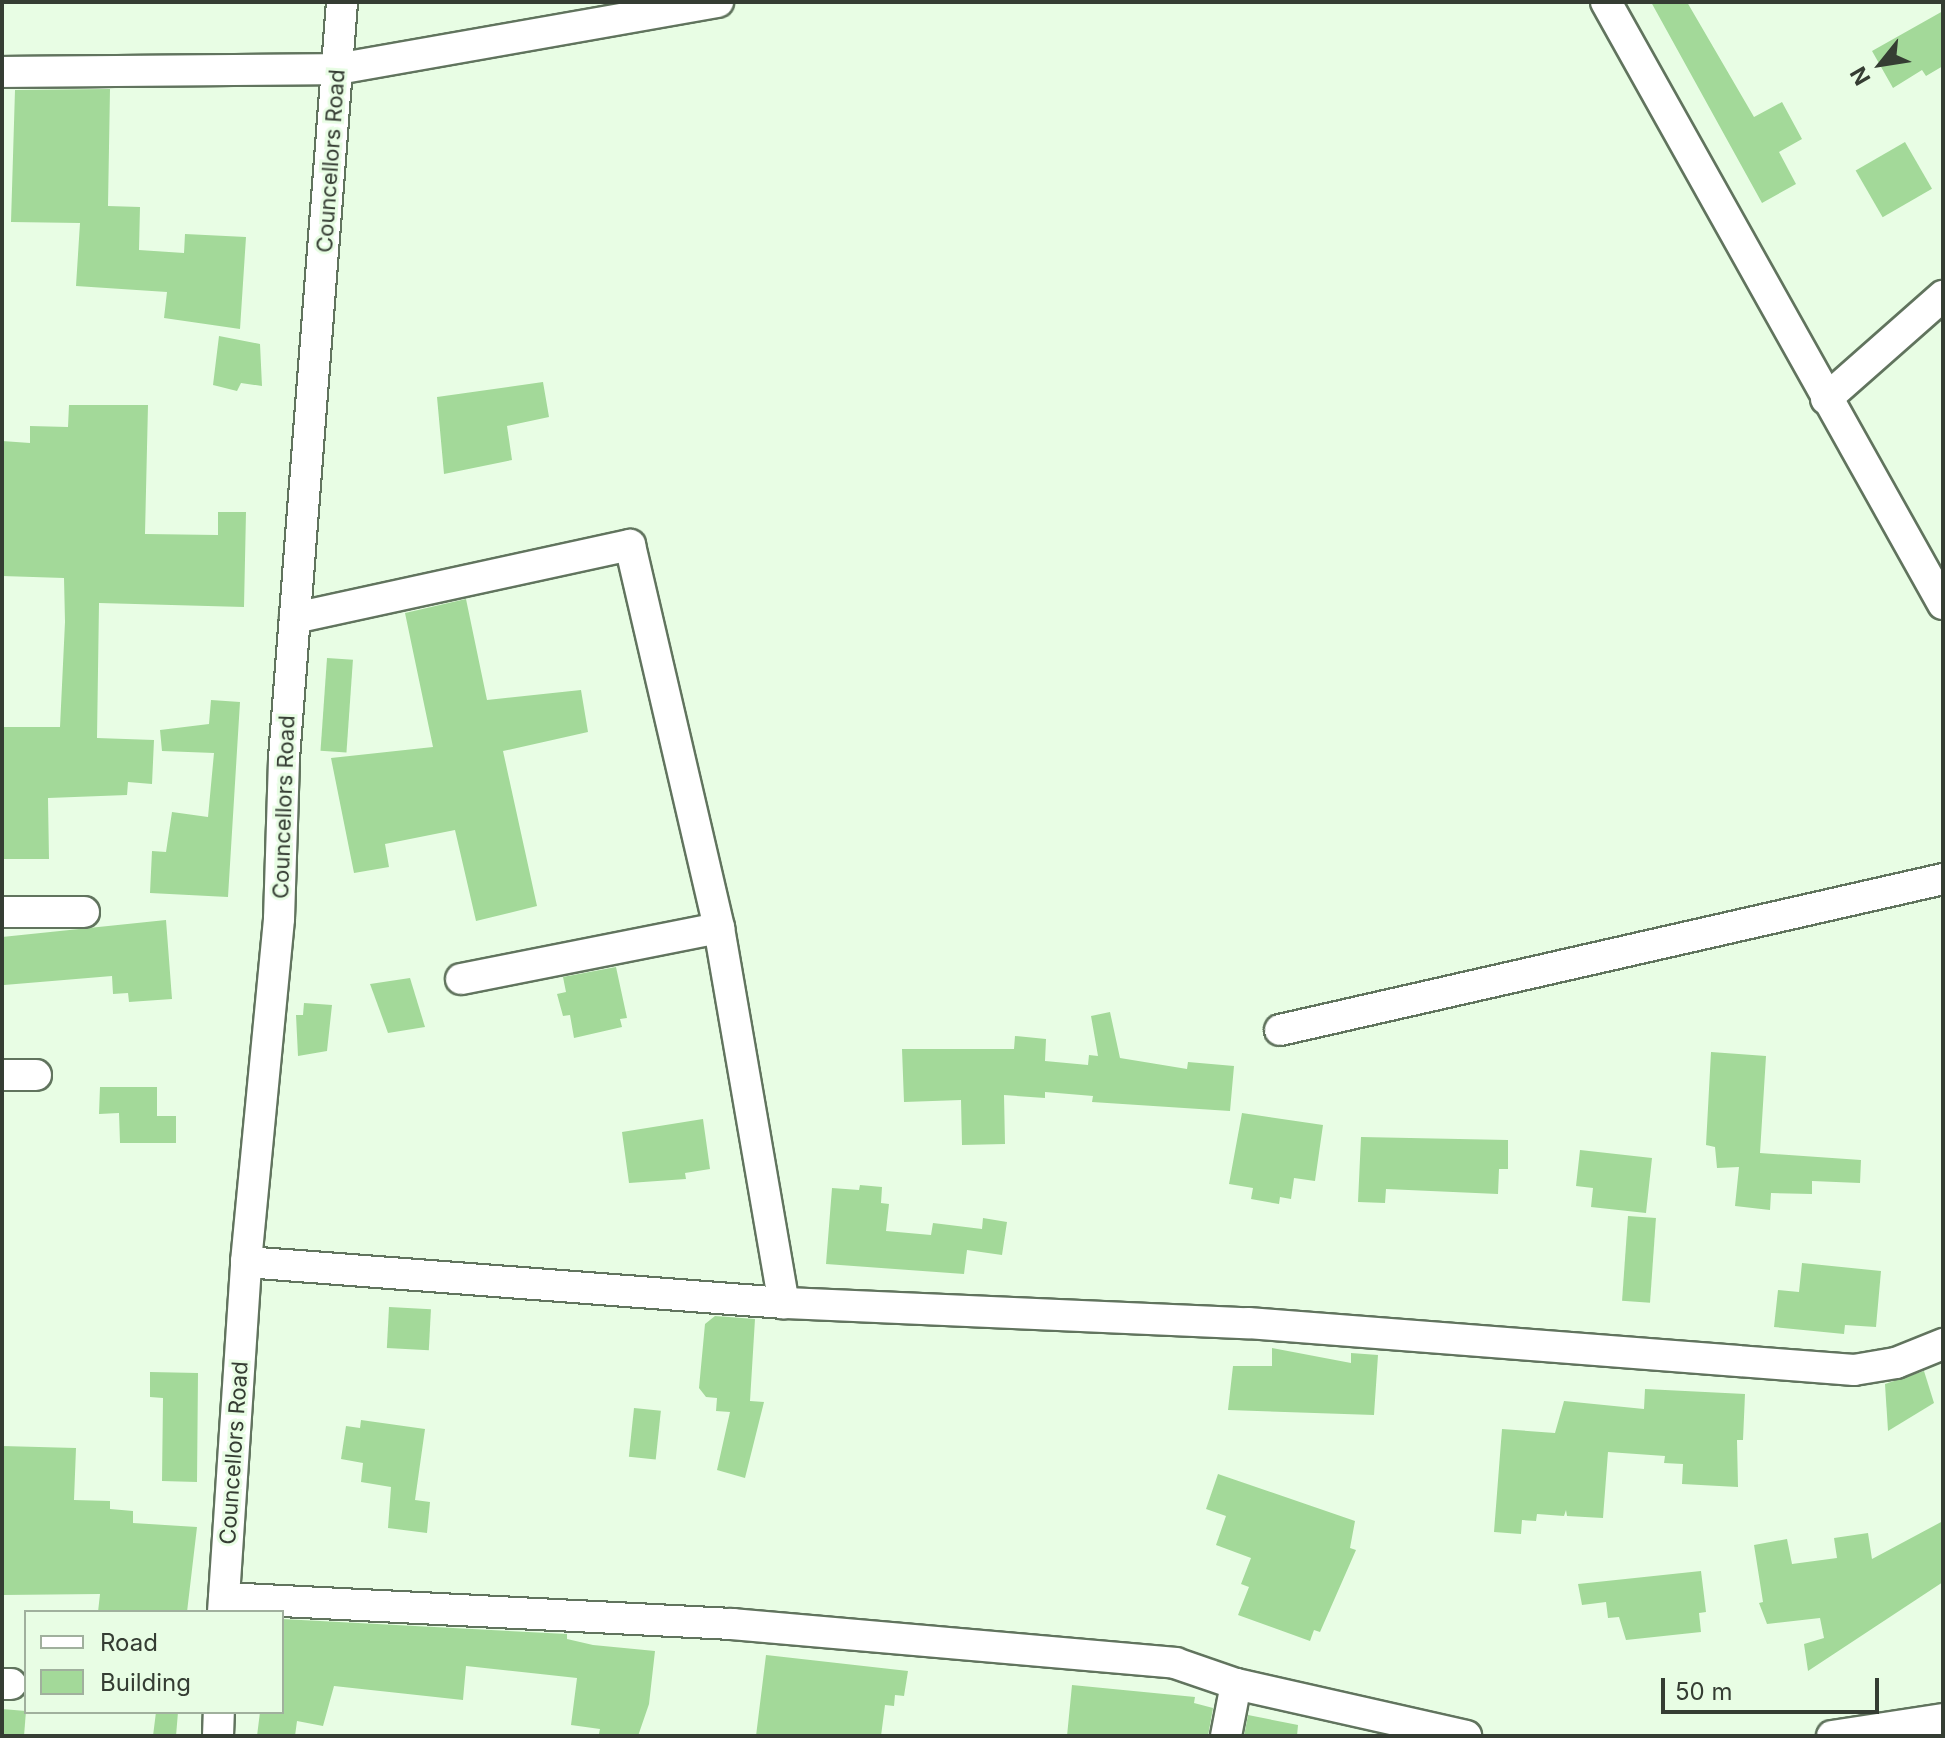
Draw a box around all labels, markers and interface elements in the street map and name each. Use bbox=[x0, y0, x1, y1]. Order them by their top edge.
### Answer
north arrow bbox=[1841, 24, 1921, 104]
text: N bbox=[1845, 62, 1876, 90]
street label: Councellors Road bbox=[311, 68, 351, 254]
street label: Councellors Road bbox=[268, 715, 300, 899]
street label: Councellors Road bbox=[214, 1360, 254, 1546]
legend bbox=[24, 1610, 284, 1714]
text: Road bbox=[100, 1628, 158, 1657]
scale bar bbox=[1665, 1662, 1883, 1712]
text: Building bbox=[100, 1668, 191, 1697]
text: 50 m bbox=[1675, 1677, 1733, 1706]

